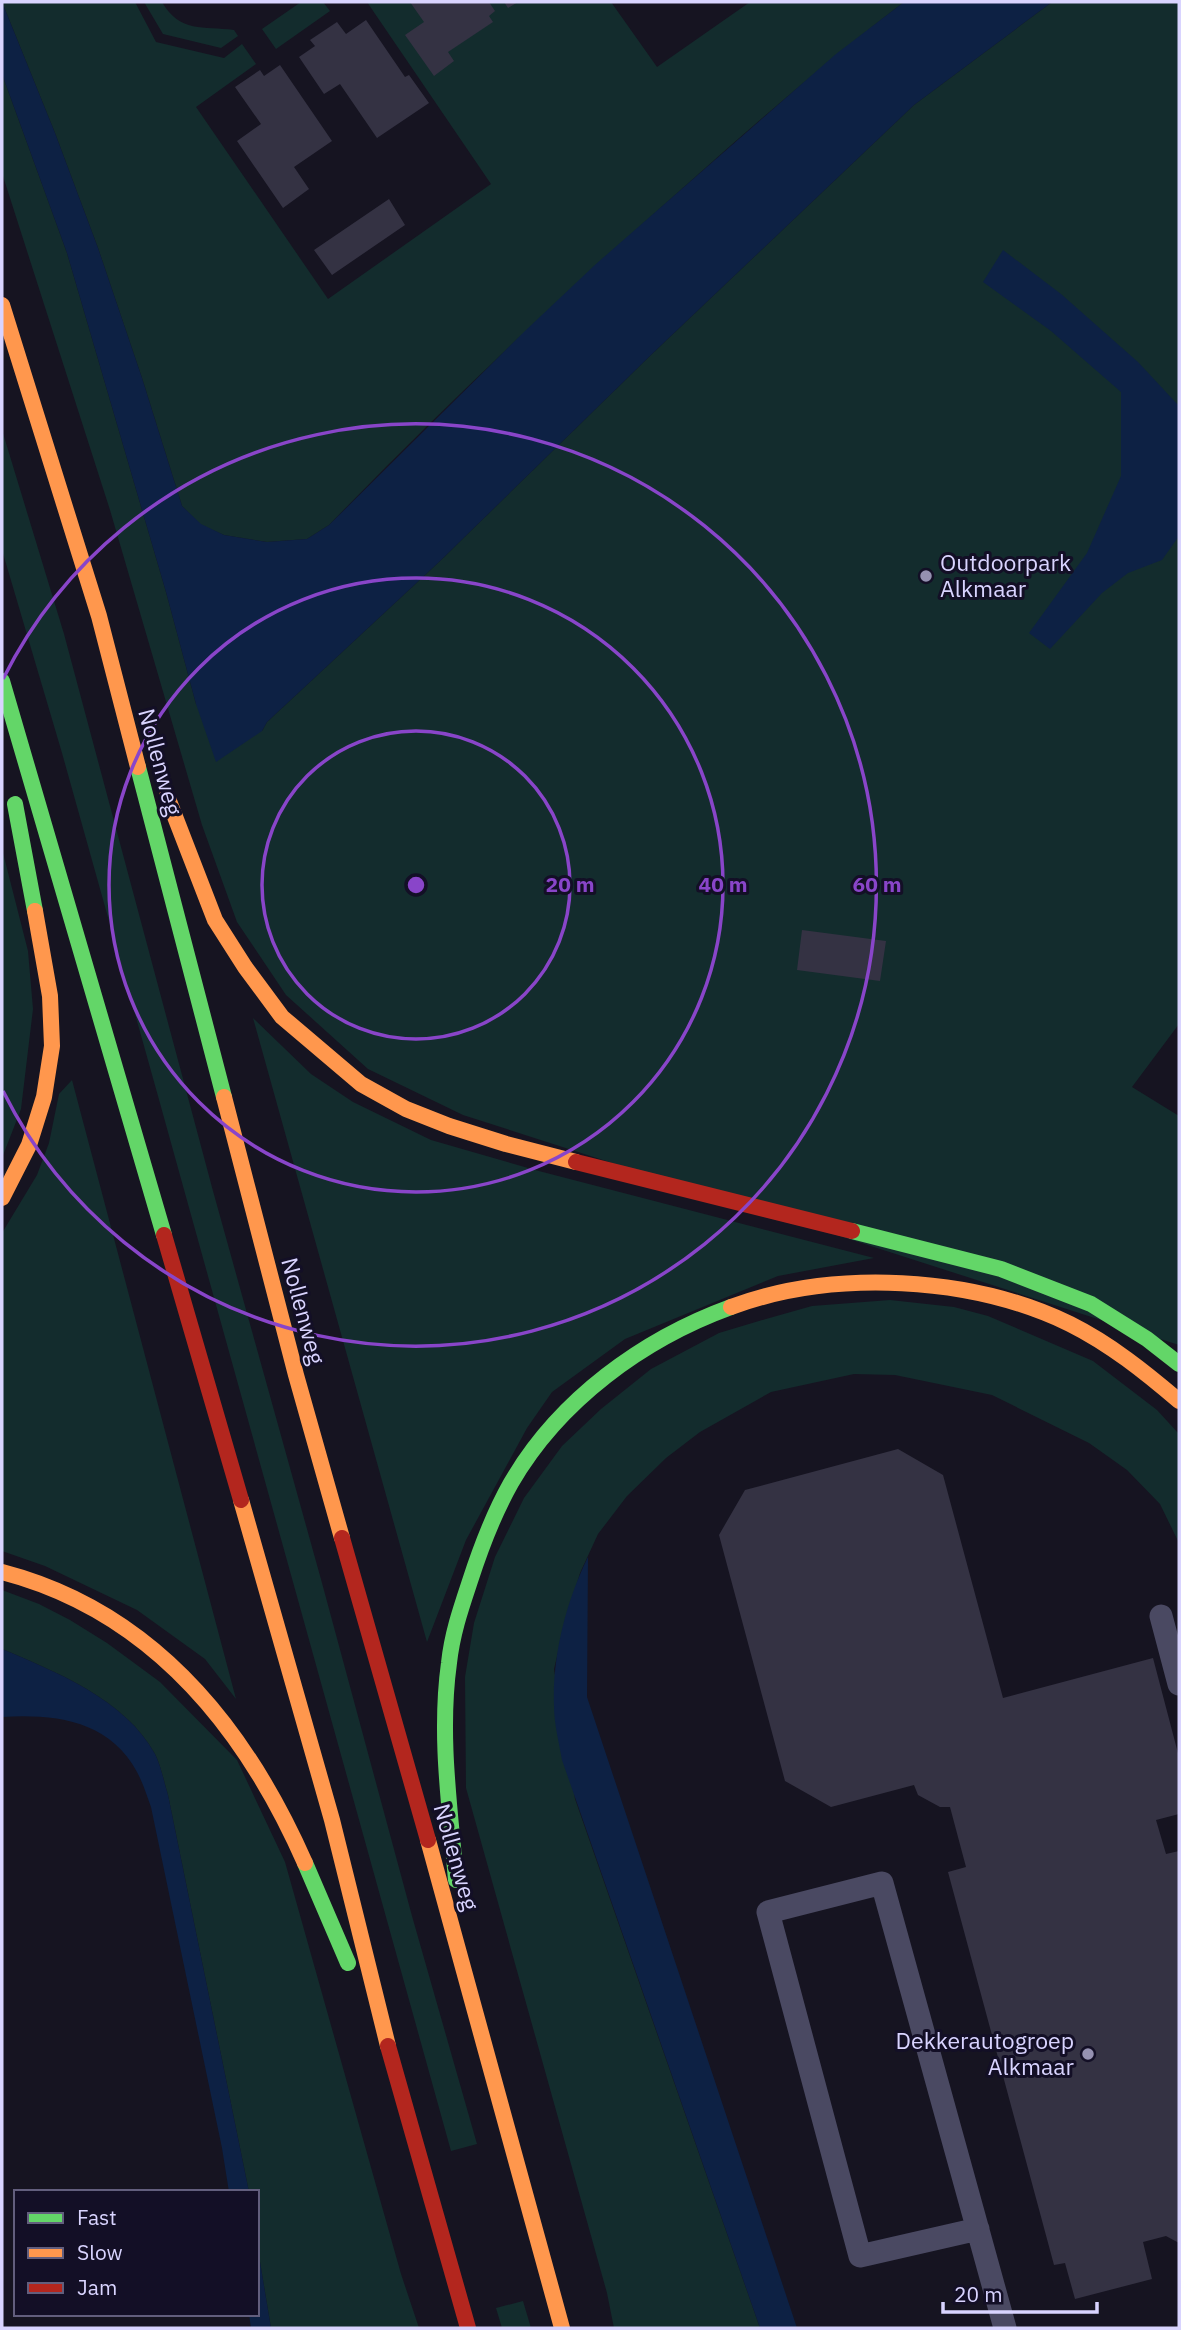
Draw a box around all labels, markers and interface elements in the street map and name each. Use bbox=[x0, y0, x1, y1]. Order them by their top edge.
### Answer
place label: Outdoorpark Alkmaar bbox=[940, 547, 1071, 603]
marker: Outdoorpark Alkmaar bbox=[918, 568, 934, 584]
street label: Nollenweg bbox=[132, 705, 190, 818]
text: 20 m bbox=[546, 870, 594, 898]
text: 40 m bbox=[699, 870, 747, 898]
text: 60 m bbox=[853, 870, 901, 898]
centre of rings bbox=[404, 873, 428, 897]
street label: Nollenweg bbox=[275, 1254, 333, 1367]
street label: Nollenweg bbox=[427, 1800, 486, 1913]
place label: Dekkerautogroep Alkmaar bbox=[896, 2025, 1075, 2081]
marker: Dekkerautogroep Alkmaar bbox=[1080, 2046, 1096, 2062]
legend bbox=[14, 2190, 259, 2316]
text: Fast bbox=[77, 2203, 117, 2231]
text: Slow bbox=[77, 2238, 123, 2266]
scale bar bbox=[943, 2270, 1097, 2314]
text: Jam bbox=[77, 2273, 117, 2301]
text: 20 m bbox=[954, 2280, 1003, 2308]

